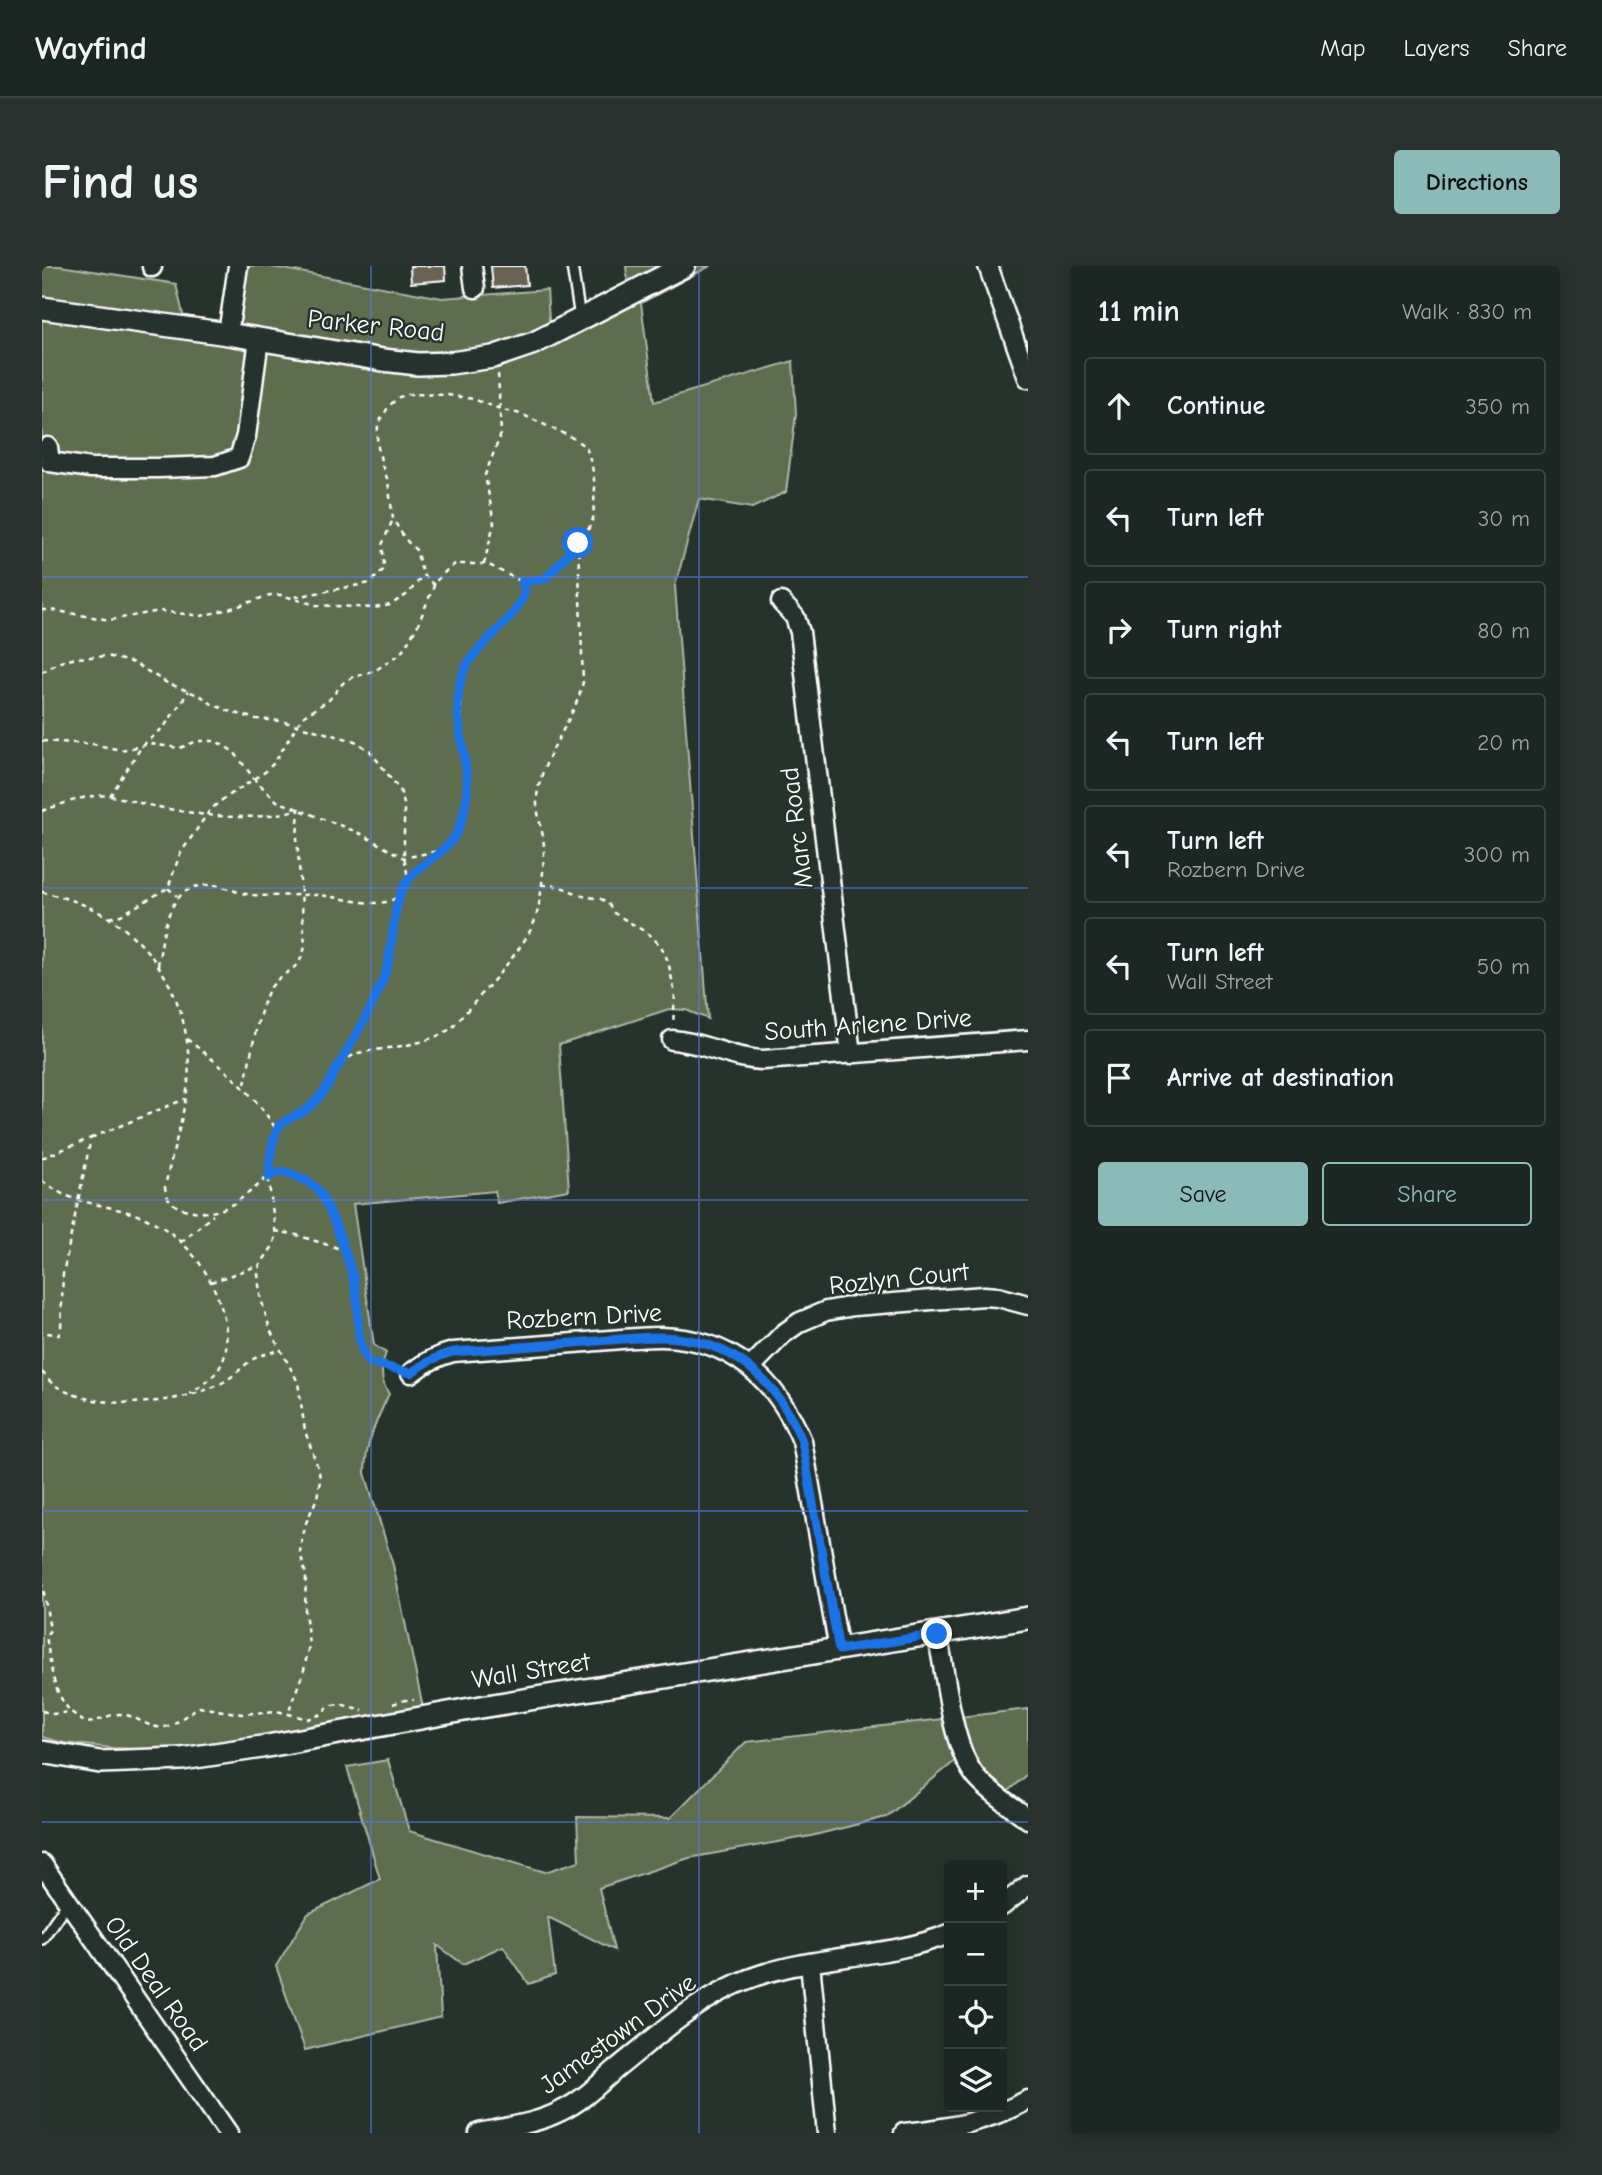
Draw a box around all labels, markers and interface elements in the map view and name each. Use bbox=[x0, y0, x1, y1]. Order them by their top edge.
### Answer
text: Wayfind bbox=[35, 29, 147, 67]
text: Map bbox=[1320, 34, 1366, 62]
text: Layers bbox=[1404, 34, 1469, 62]
text: Share bbox=[1507, 34, 1567, 62]
button: Directions bbox=[1394, 150, 1560, 214]
text: Find us bbox=[42, 154, 198, 210]
text: 11 min bbox=[1098, 294, 1180, 329]
text: Walk · 830 m bbox=[1402, 298, 1532, 325]
street label: Parker Road bbox=[306, 304, 446, 348]
icon: ahead bbox=[1100, 387, 1138, 425]
text: Continue bbox=[1167, 391, 1265, 421]
text: 350 m bbox=[1465, 393, 1530, 420]
icon: left bbox=[1100, 499, 1138, 537]
text: Turn left bbox=[1167, 503, 1264, 533]
text: 30 m bbox=[1478, 505, 1530, 532]
route start bbox=[562, 527, 593, 558]
icon: right bbox=[1100, 611, 1138, 649]
text: Turn right bbox=[1167, 615, 1281, 645]
text: 80 m bbox=[1477, 617, 1530, 644]
icon: left bbox=[1100, 723, 1138, 761]
text: Turn left bbox=[1167, 727, 1264, 757]
text: 20 m bbox=[1477, 729, 1530, 756]
street label: Marc Road bbox=[775, 766, 819, 890]
text: Turn left bbox=[1167, 826, 1264, 856]
icon: left bbox=[1100, 835, 1138, 873]
text: 300 m bbox=[1464, 841, 1530, 868]
text: Rozbern Drive bbox=[1167, 856, 1305, 883]
text: Turn left bbox=[1167, 938, 1264, 968]
icon: left bbox=[1100, 947, 1138, 985]
text: 50 m bbox=[1477, 953, 1530, 980]
text: Wall Street bbox=[1167, 968, 1273, 995]
street label: South Arlene Drive bbox=[763, 1003, 973, 1047]
icon: arrive bbox=[1100, 1059, 1138, 1097]
text: Arrive at destination bbox=[1167, 1063, 1394, 1093]
button: Save bbox=[1098, 1162, 1308, 1226]
button: Share bbox=[1322, 1162, 1532, 1226]
street label: Rozlyn Court bbox=[828, 1257, 972, 1301]
street label: Rozbern Drive bbox=[505, 1298, 663, 1336]
route end bbox=[921, 1618, 952, 1649]
street label: Wall Street bbox=[470, 1647, 594, 1695]
map controls bbox=[944, 1860, 1007, 2112]
button: + bbox=[944, 1860, 1007, 1923]
street label: Old Deal Road bbox=[98, 1911, 214, 2057]
button: − bbox=[944, 1923, 1007, 1986]
street label: Jamestown Drive bbox=[534, 1967, 702, 2101]
button: locate bbox=[944, 1986, 1007, 2049]
button: layers bbox=[944, 2049, 1007, 2112]

